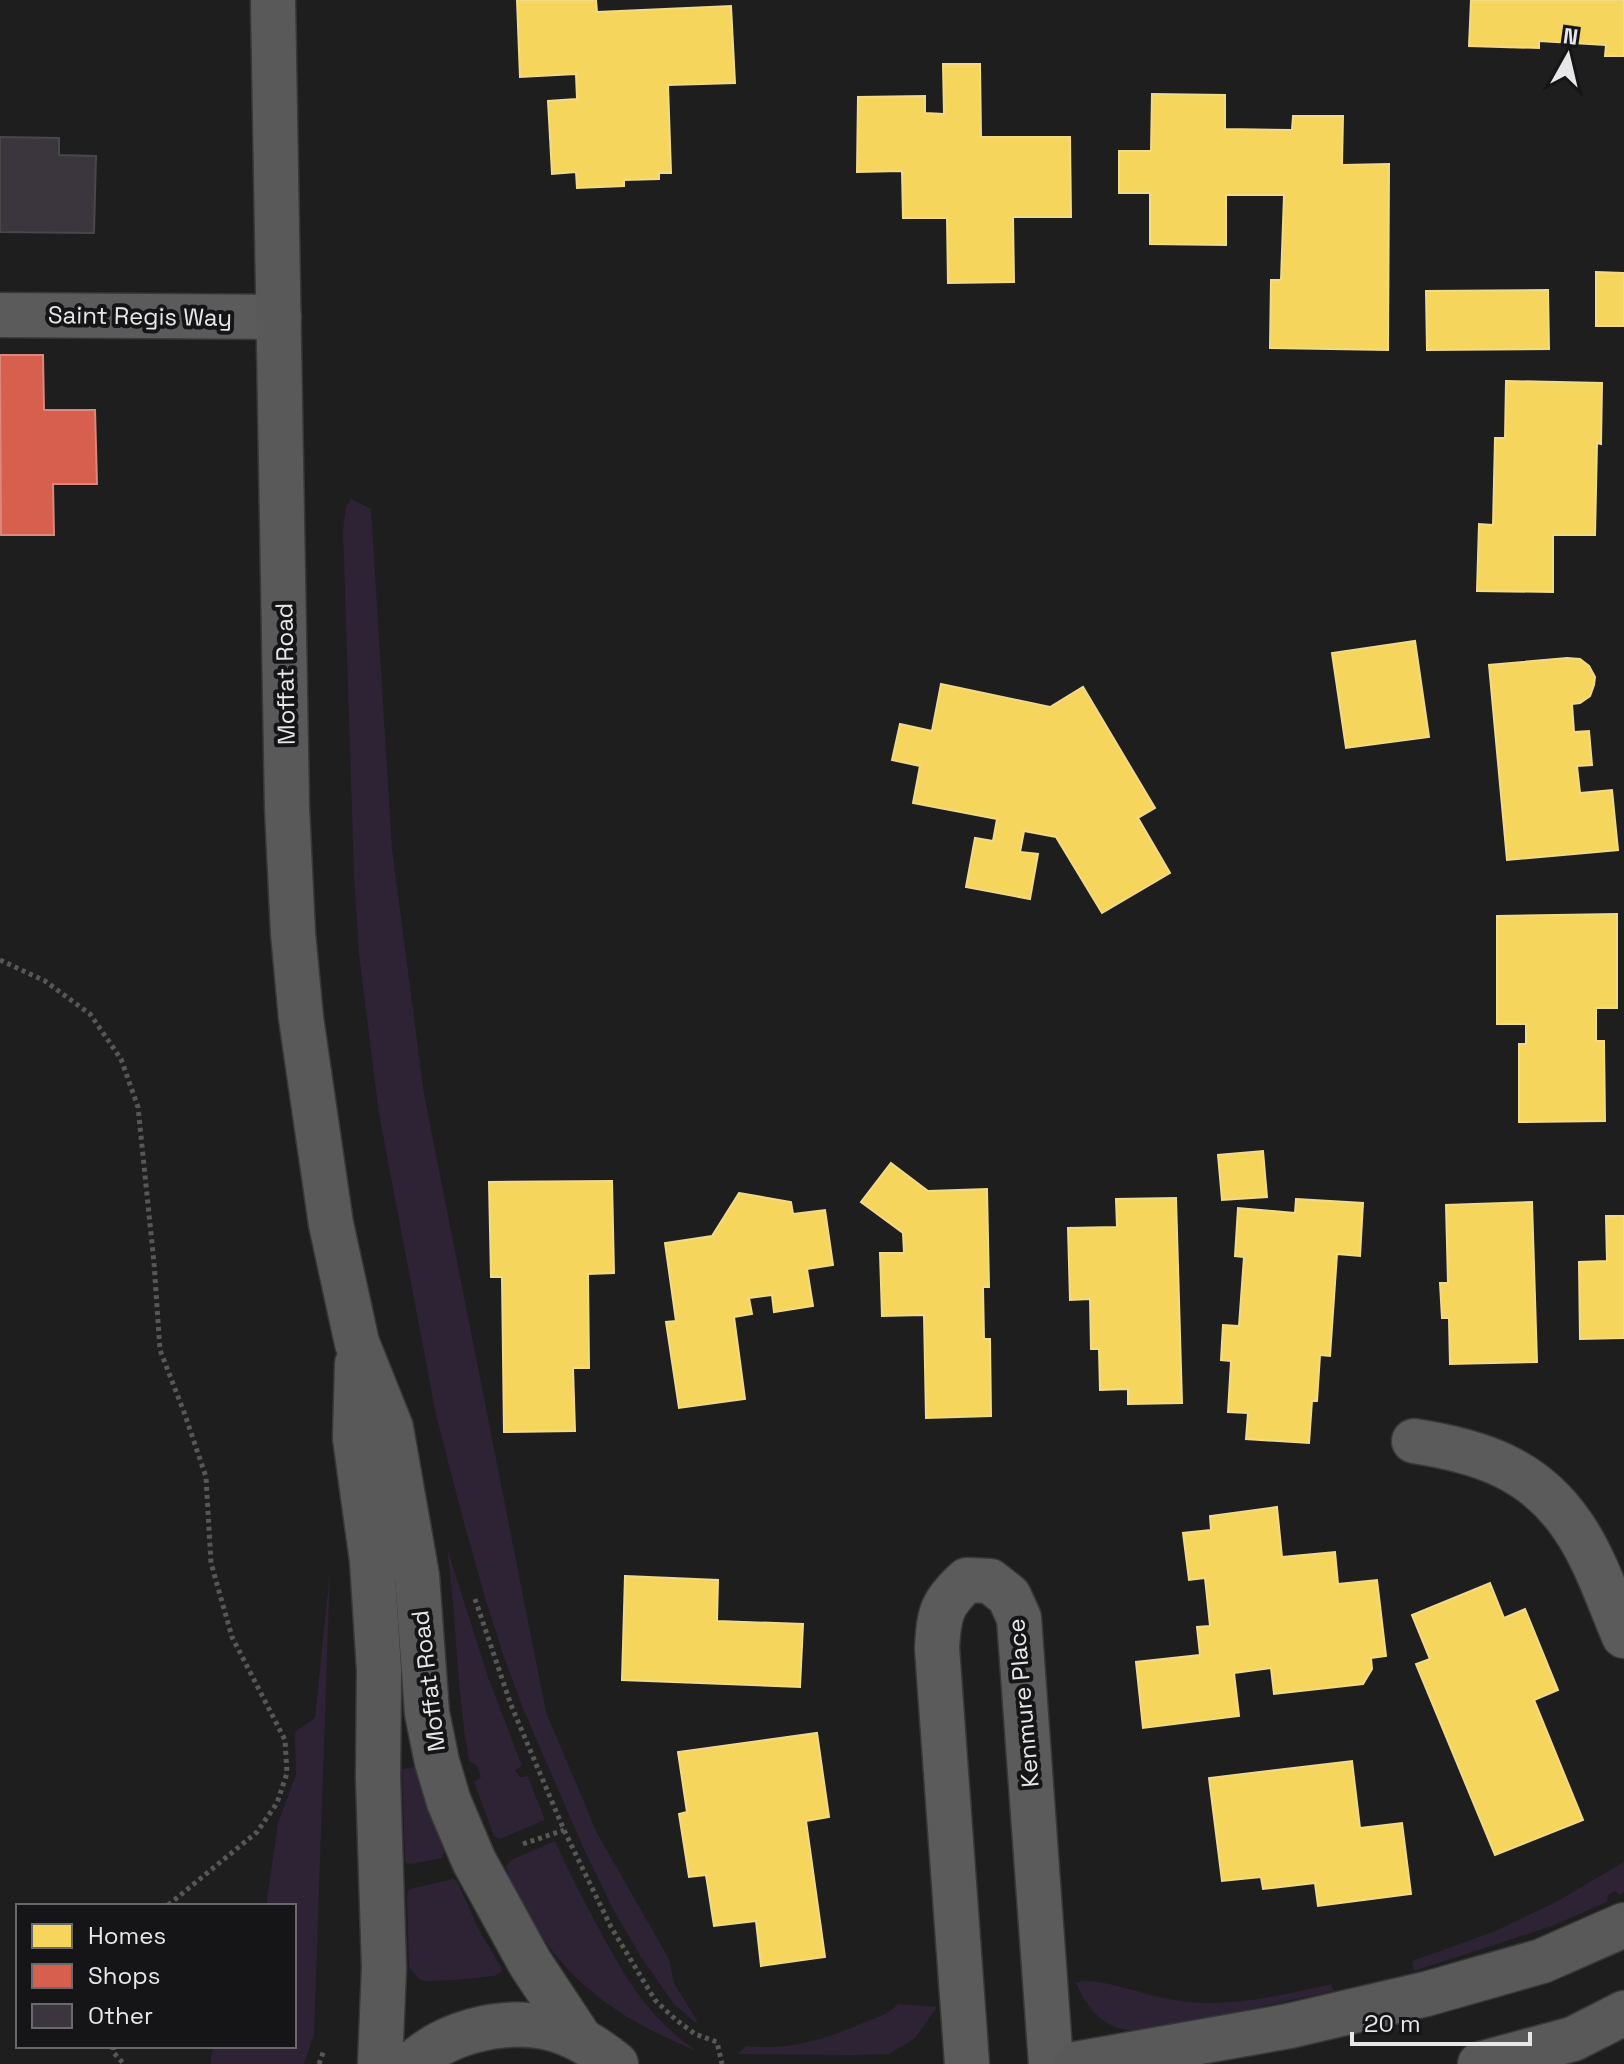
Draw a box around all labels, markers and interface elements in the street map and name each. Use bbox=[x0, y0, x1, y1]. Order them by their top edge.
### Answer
north arrow bbox=[1528, 16, 1608, 96]
text: N bbox=[1562, 21, 1580, 51]
street label: Saint Regis Way bbox=[48, 299, 232, 333]
street label: Moffat Road bbox=[268, 603, 302, 745]
street label: Moffat Road bbox=[404, 1608, 452, 1754]
street label: Kenmure Place bbox=[1000, 1617, 1046, 1789]
legend bbox=[16, 1904, 296, 2048]
text: Homes bbox=[88, 1920, 166, 1951]
text: Shops bbox=[88, 1960, 160, 1991]
scale bar bbox=[1352, 1996, 1530, 2046]
text: Other bbox=[88, 2000, 153, 2031]
text: 20 m bbox=[1364, 2008, 1421, 2039]

